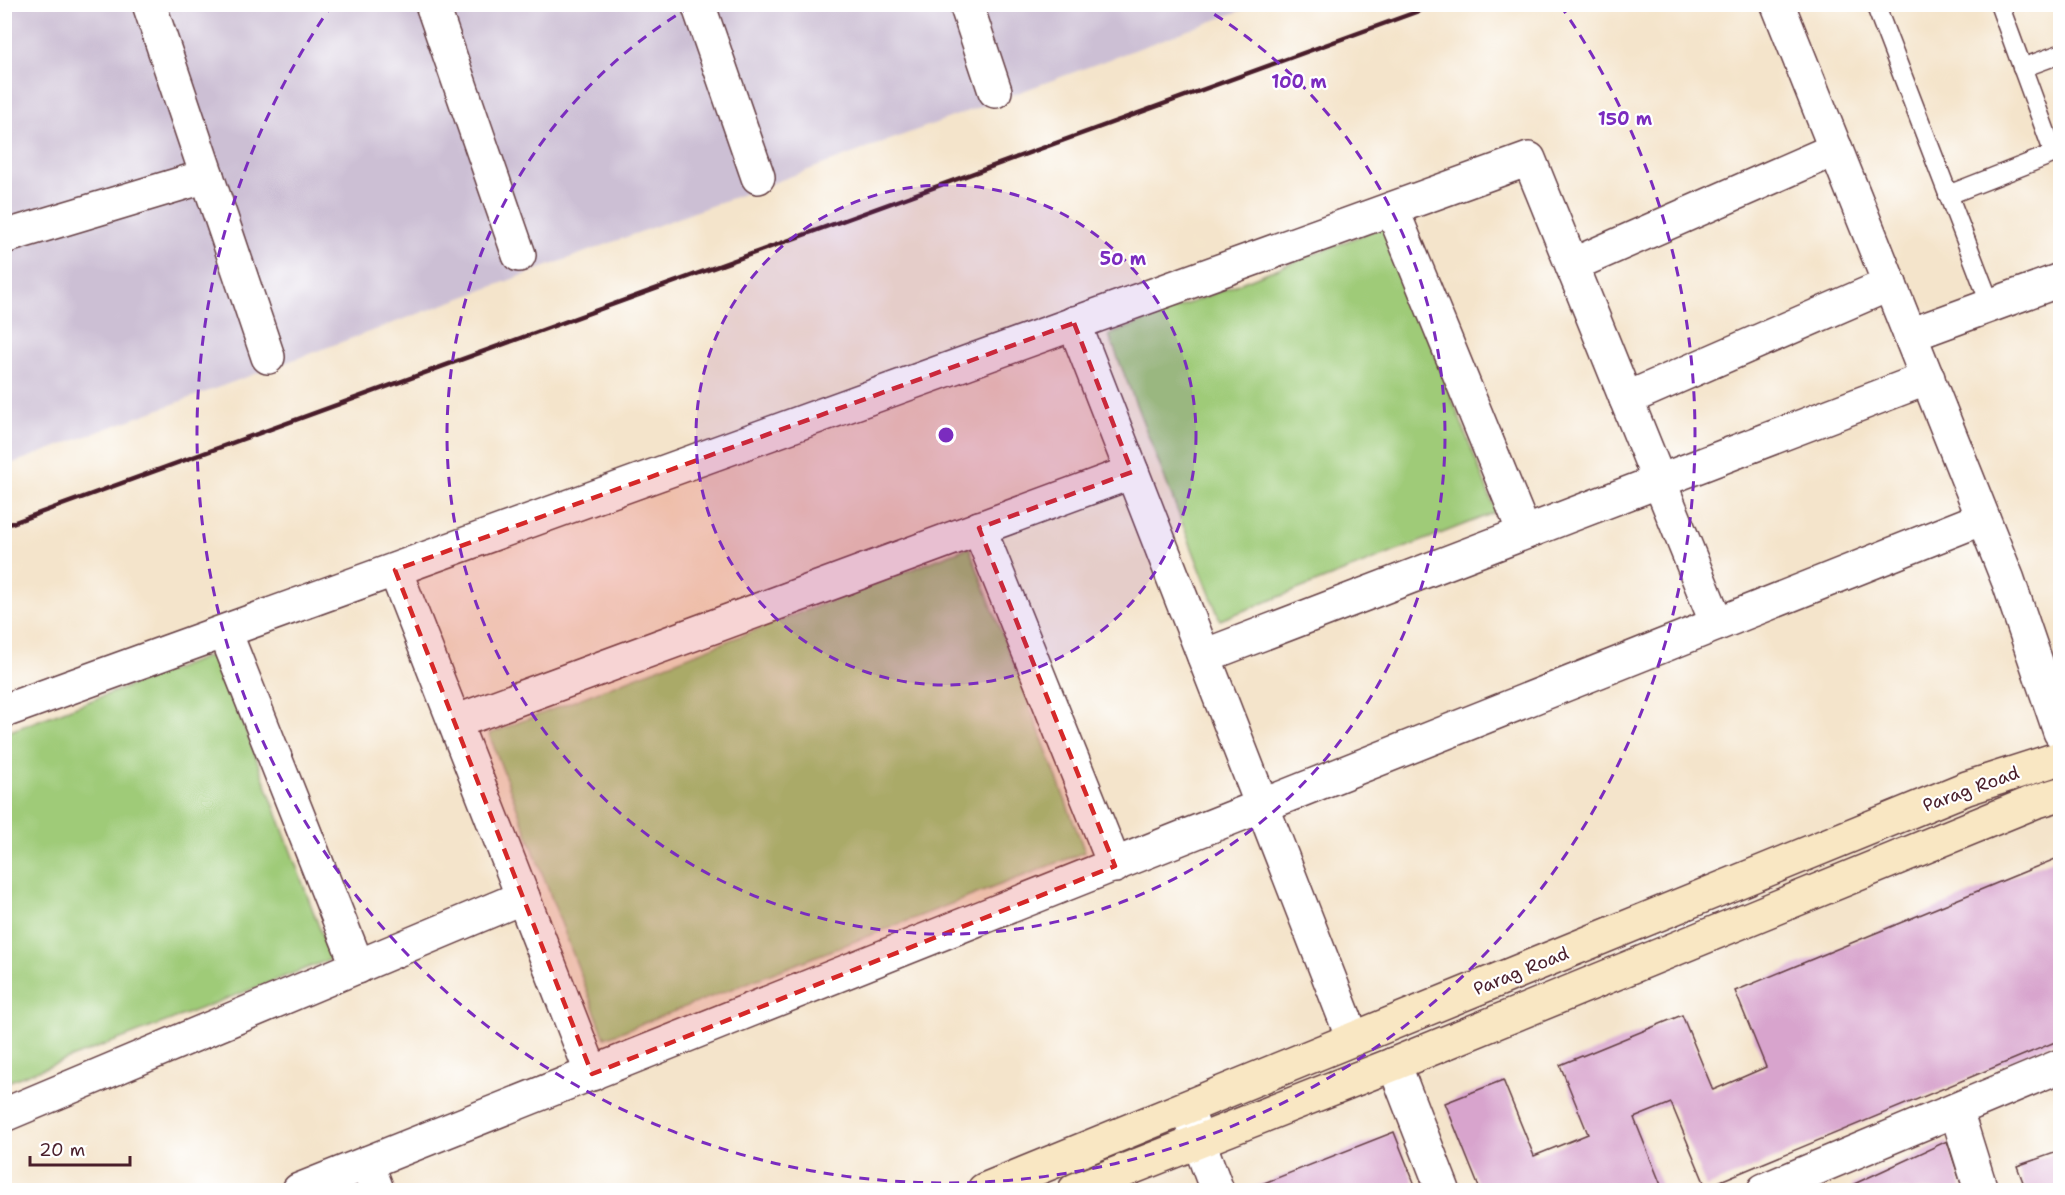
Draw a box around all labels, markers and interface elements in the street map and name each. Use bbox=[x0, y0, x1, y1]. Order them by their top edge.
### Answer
text: 100 m bbox=[1271, 70, 1327, 94]
text: 150 m bbox=[1598, 107, 1653, 131]
text: 50 m bbox=[1100, 247, 1147, 271]
centre of rings bbox=[936, 425, 956, 445]
street label: Parag Road bbox=[1919, 760, 2023, 818]
street label: Parag Road bbox=[1470, 941, 1572, 1001]
scale bar bbox=[30, 1129, 130, 1167]
text: 20 m bbox=[39, 1138, 85, 1162]

